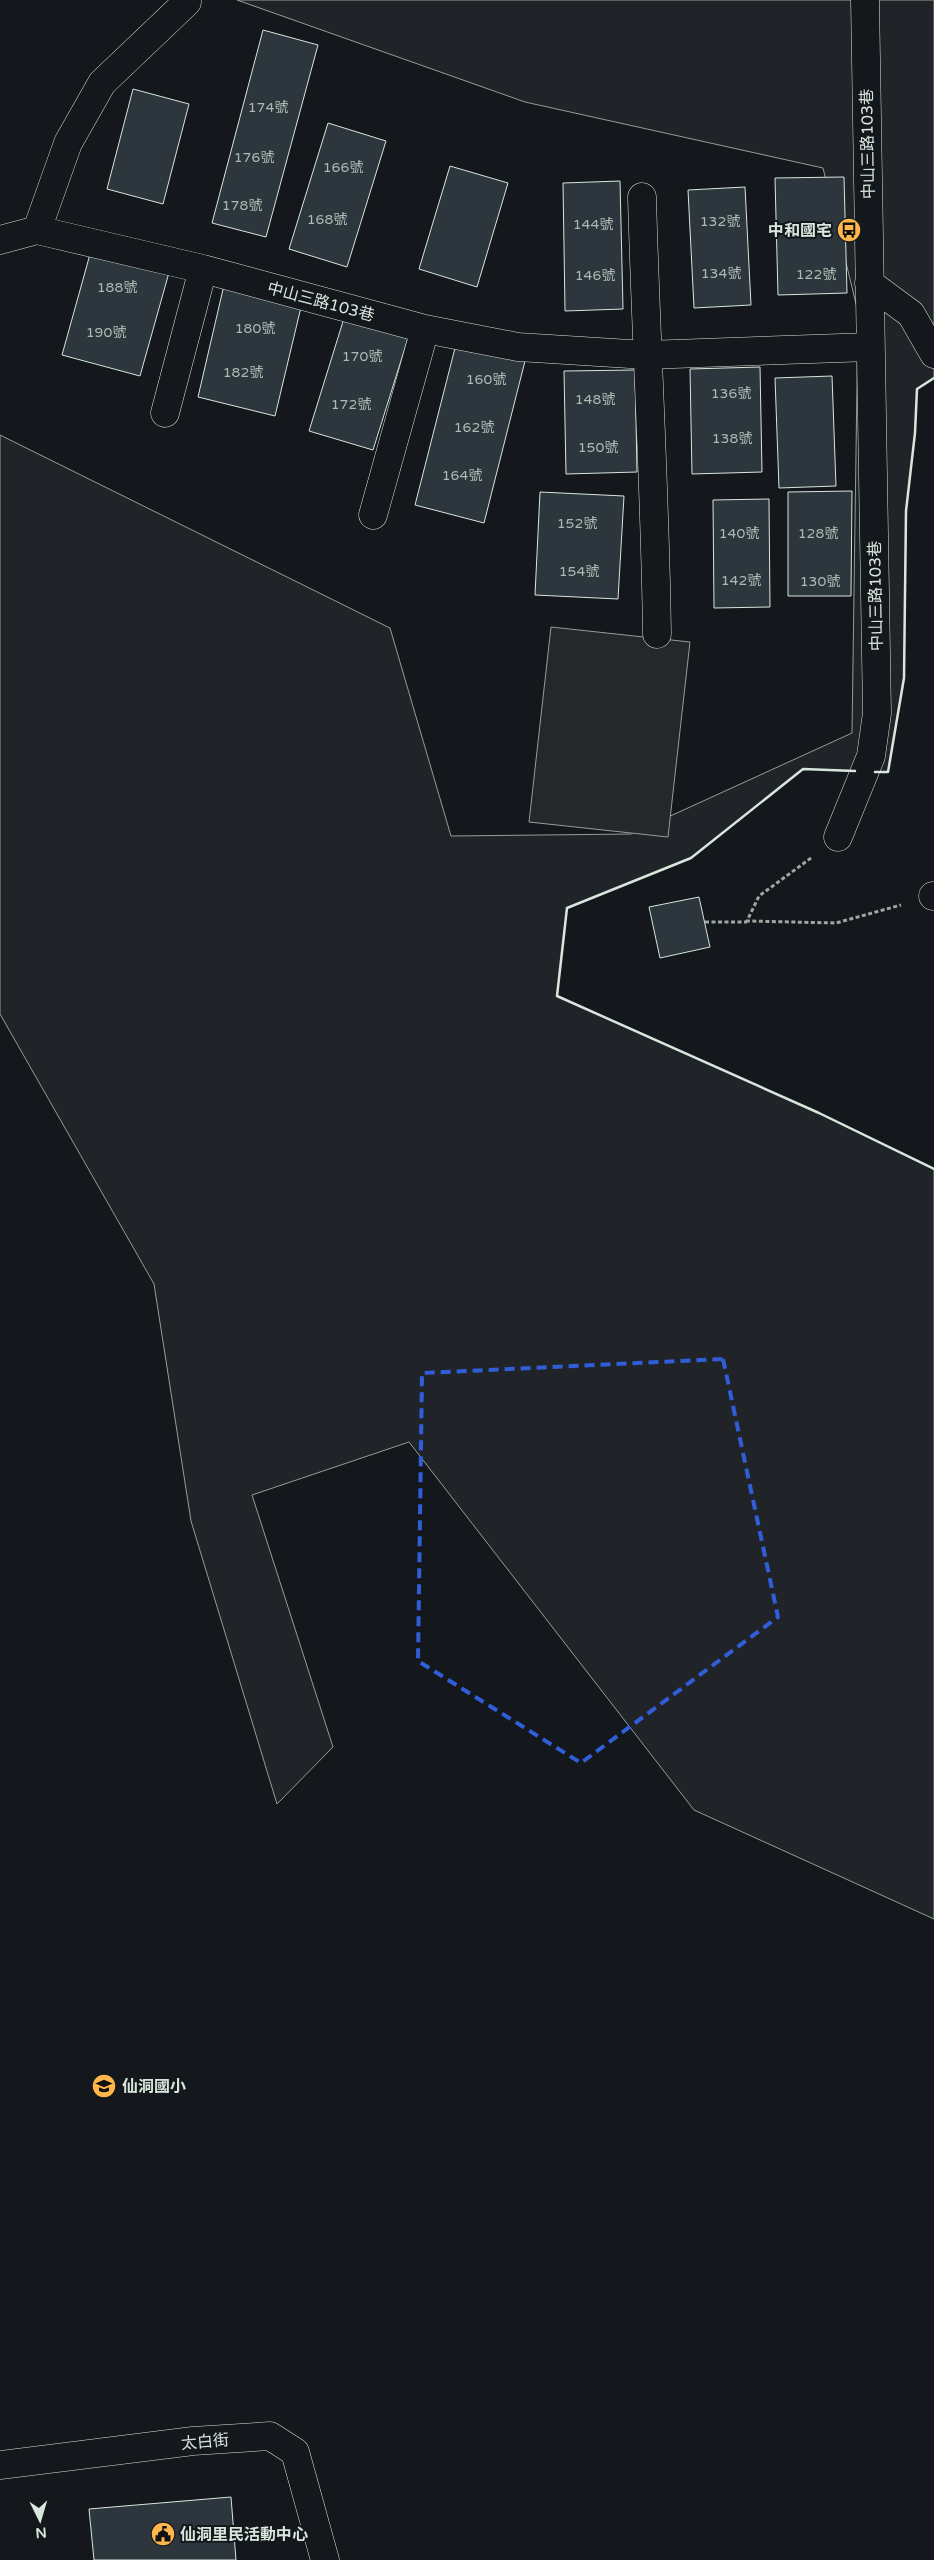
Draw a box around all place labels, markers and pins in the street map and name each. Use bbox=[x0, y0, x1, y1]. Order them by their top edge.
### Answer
bus stop icon: 中和國宅 bbox=[836, 217, 862, 243]
place label: 中和國宅 bbox=[768, 221, 832, 241]
school or university icon: 仙洞國小 bbox=[91, 2073, 117, 2099]
place label: 仙洞國小 bbox=[122, 2077, 186, 2097]
public building icon: 仙洞里民活動中心 bbox=[150, 2521, 176, 2547]
place label: 仙洞里民活動中心 bbox=[180, 2525, 308, 2545]

